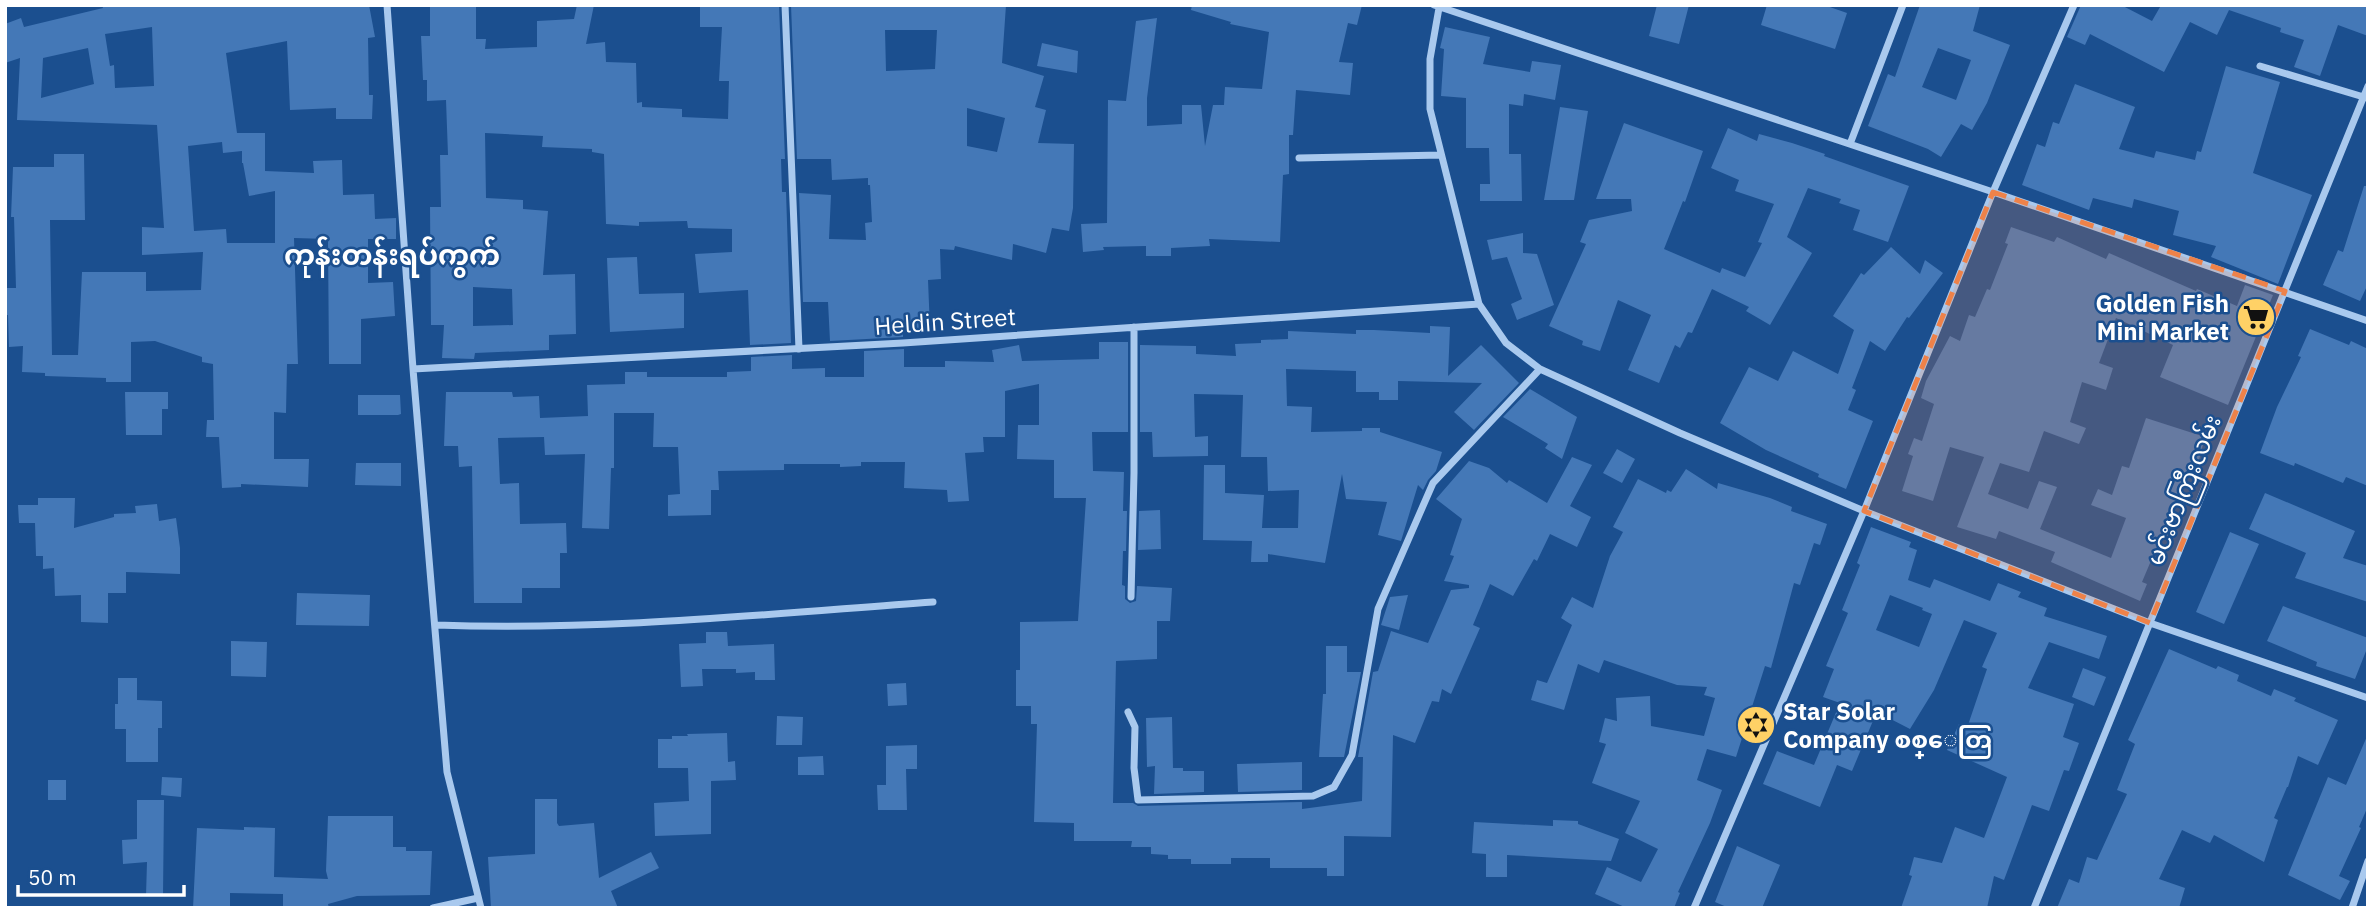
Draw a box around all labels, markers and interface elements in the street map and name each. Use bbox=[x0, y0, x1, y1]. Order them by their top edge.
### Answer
district label: ကုန်းတန်းရပ်ကွက် bbox=[284, 236, 500, 278]
place label: Golden Fish Mini Market bbox=[2096, 287, 2229, 347]
supermarket icon: Golden Fish Mini Market bbox=[2235, 296, 2277, 338]
street label: Heldin Street bbox=[873, 300, 1017, 342]
street label: မင်းဗာကြီးလမ်း bbox=[2138, 410, 2231, 571]
place label: Star Solar Company စစ္ေတြ bbox=[1783, 695, 1992, 759]
synagogue icon: Star Solar Company စစ္ေတြ bbox=[1735, 704, 1777, 746]
scale bar bbox=[18, 853, 184, 897]
text: 50 m bbox=[28, 863, 77, 891]

